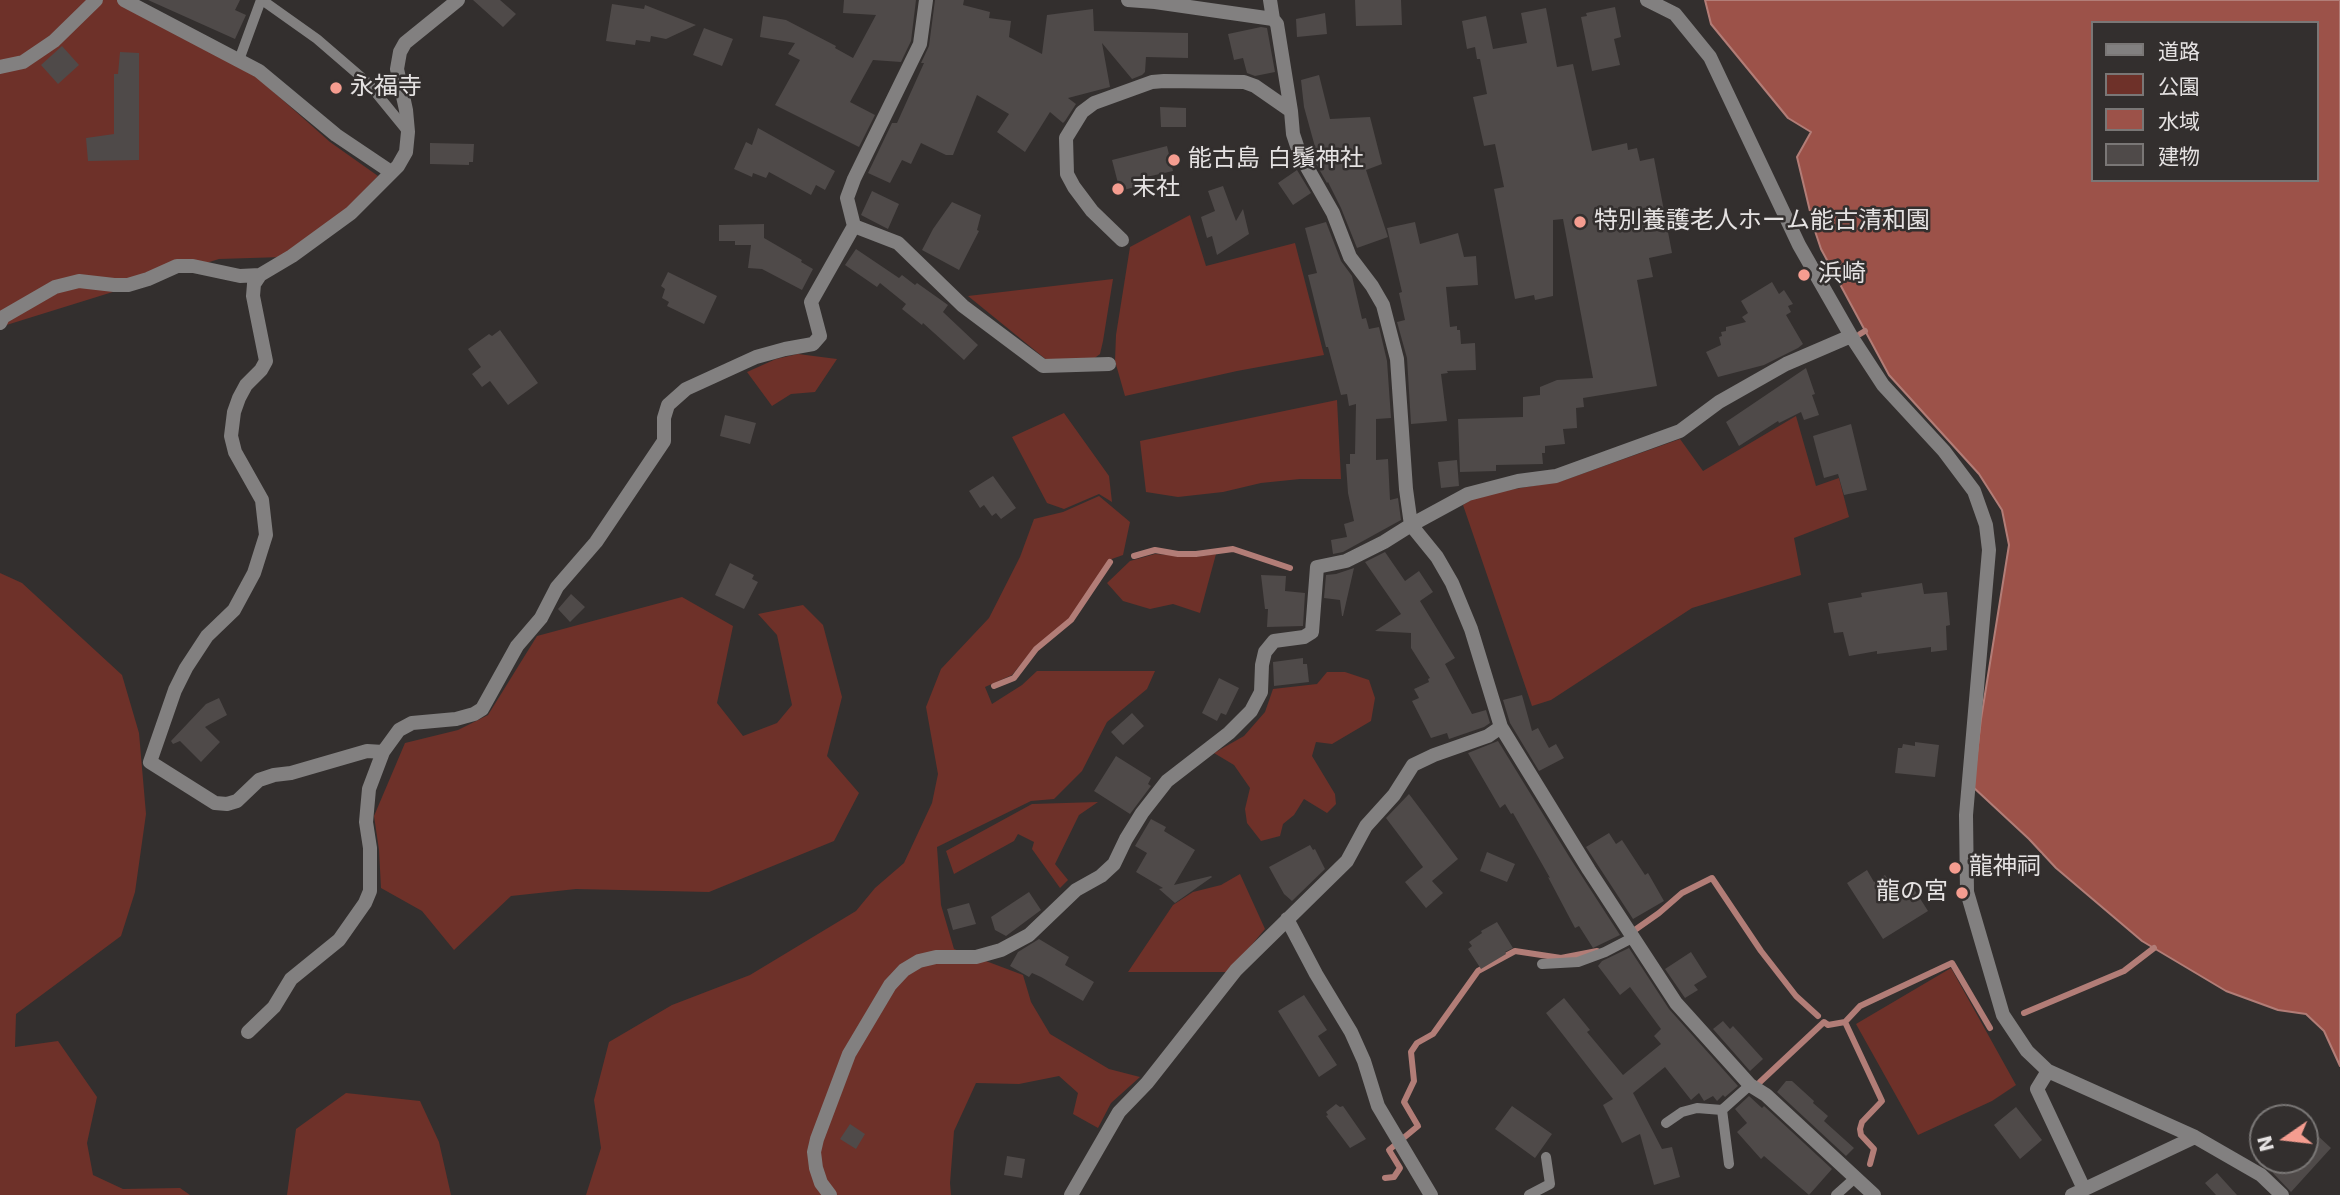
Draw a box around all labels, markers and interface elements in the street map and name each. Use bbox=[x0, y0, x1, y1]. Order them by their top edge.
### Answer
legend bbox=[2092, 21, 2319, 182]
text: 道路 bbox=[2158, 40, 2200, 64]
place label: 永福寺 bbox=[350, 74, 422, 102]
text: 公園 bbox=[2158, 75, 2200, 99]
marker: 永福寺 bbox=[328, 80, 344, 96]
text: 水域 bbox=[2158, 110, 2200, 134]
text: 建物 bbox=[2158, 145, 2200, 169]
place label: 能古島 白鬚神社 bbox=[1188, 146, 1364, 174]
marker: 能古島 白鬚神社 bbox=[1166, 152, 1182, 168]
place label: 末社 bbox=[1132, 175, 1180, 203]
marker: 末社 bbox=[1110, 181, 1126, 197]
place label: 特別養護老人ホーム能古清和園 bbox=[1594, 208, 1930, 236]
marker: 特別養護老人ホーム能古清和園 bbox=[1572, 214, 1588, 230]
place label: 浜崎 bbox=[1818, 261, 1866, 289]
marker: 浜崎 bbox=[1796, 267, 1812, 283]
place label: 龍神祠 bbox=[1969, 854, 2041, 882]
marker: 龍神祠 bbox=[1947, 860, 1963, 876]
place label: 龍の宮 bbox=[1876, 879, 1948, 907]
marker: 龍の宮 bbox=[1954, 885, 1970, 901]
north arrow bbox=[2249, 1104, 2319, 1174]
text: N bbox=[2253, 1133, 2278, 1154]

